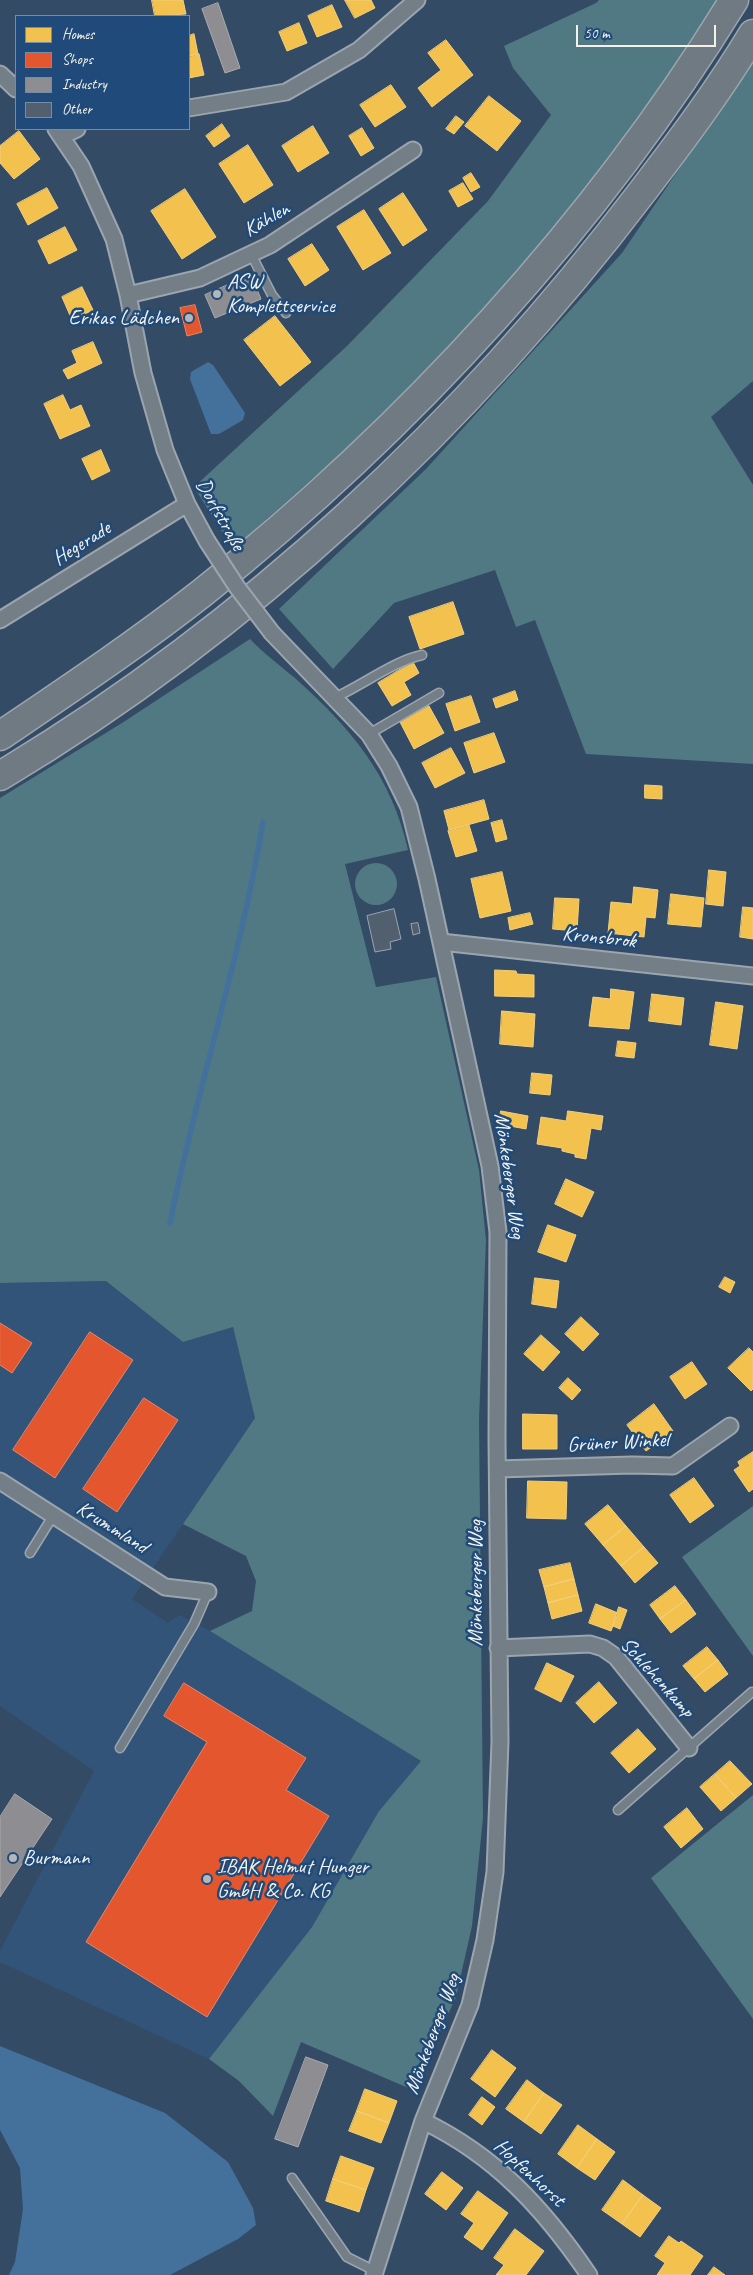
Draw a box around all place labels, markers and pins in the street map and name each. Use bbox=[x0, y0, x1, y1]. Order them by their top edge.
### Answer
place label: ASW Komplettservice bbox=[227, 269, 335, 319]
marker: ASW Komplettservice bbox=[211, 288, 223, 300]
place label: Erikas Lädchen bbox=[68, 305, 179, 331]
marker: Erikas Lädchen bbox=[183, 312, 195, 324]
place label: Burmann bbox=[23, 1845, 89, 1871]
marker: Burmann bbox=[7, 1852, 19, 1864]
place label: IBAK Helmut Hunger GmbH & Co. KG bbox=[217, 1854, 368, 1904]
marker: IBAK Helmut Hunger GmbH & Co. KG bbox=[201, 1873, 213, 1885]

